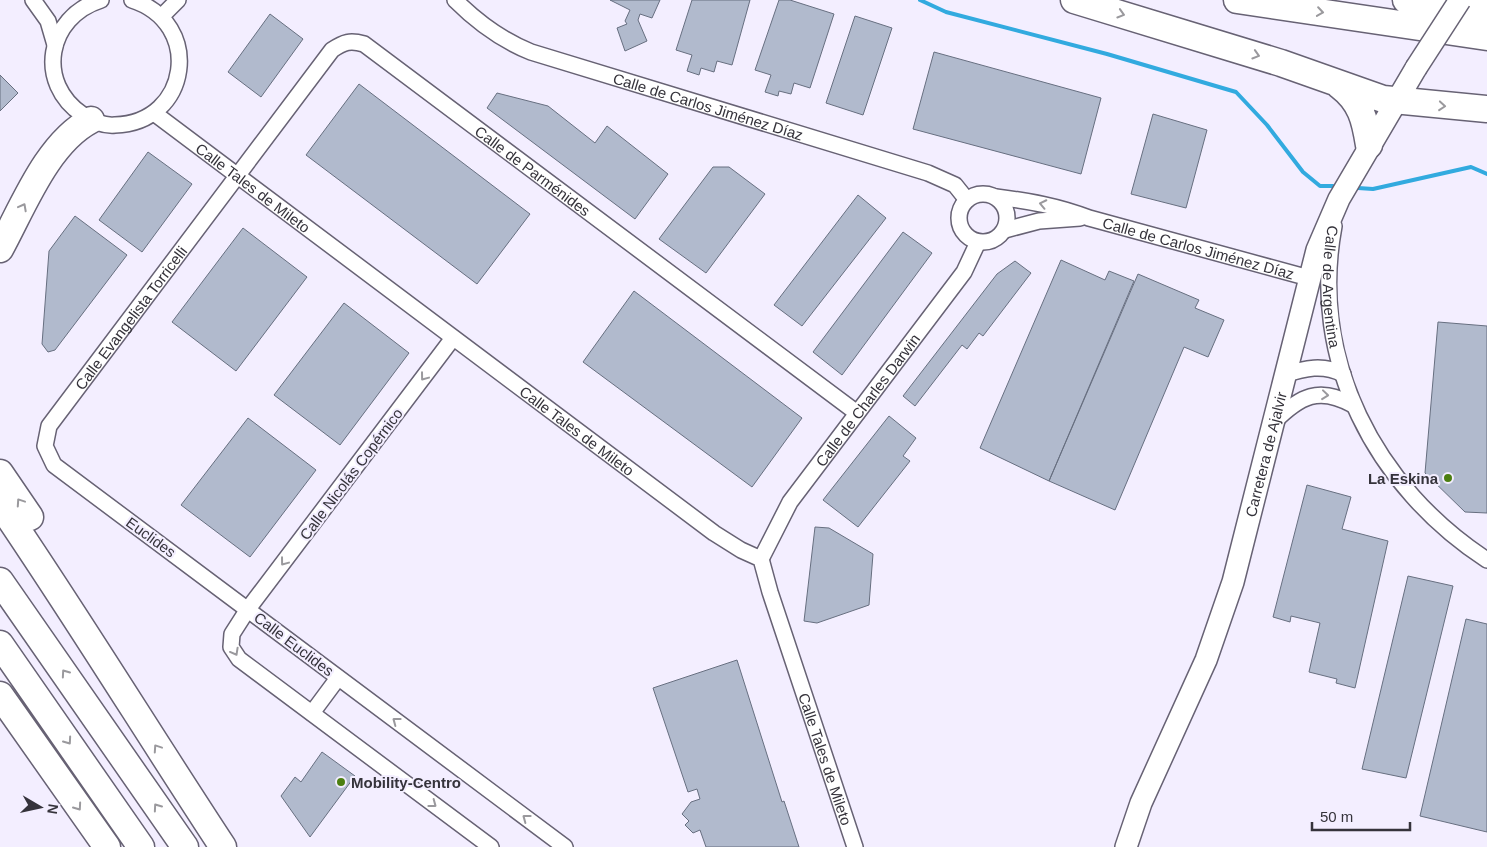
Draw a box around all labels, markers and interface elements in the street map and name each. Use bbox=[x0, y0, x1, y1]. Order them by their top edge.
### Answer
one-way arrow bbox=[1316, 6, 1324, 17]
one-way arrow bbox=[1116, 9, 1124, 19]
one-way arrow bbox=[1252, 50, 1260, 60]
street label: Calle de Carlos Jiménez Díaz bbox=[611, 69, 805, 143]
one-way arrow bbox=[1438, 100, 1446, 111]
street label: Calle de Parménides bbox=[472, 122, 594, 219]
street label: Calle Tales de Mileto bbox=[193, 139, 314, 236]
one-way arrow bbox=[1039, 199, 1048, 210]
one-way arrow bbox=[17, 203, 27, 212]
street label: Calle de Carlos Jiménez Díaz bbox=[1101, 214, 1296, 282]
street label: Calle de Argentina bbox=[1320, 224, 1344, 350]
street label: Calle Evangelista Torricelli bbox=[71, 243, 190, 393]
street label: Calle de Charles Darwin bbox=[812, 330, 923, 470]
one-way arrow bbox=[421, 371, 429, 380]
street label: Calle Tales de Mileto bbox=[517, 382, 638, 479]
one-way arrow bbox=[1321, 389, 1329, 400]
street label: Carretera de Ajalvir bbox=[1241, 390, 1289, 519]
street label: Calle Nicolás Copérnico bbox=[296, 405, 406, 543]
place label: La Eskina bbox=[1368, 470, 1439, 487]
marker: La Eskina bbox=[1442, 472, 1454, 484]
one-way arrow bbox=[17, 499, 26, 508]
street label: Euclides bbox=[123, 513, 179, 561]
one-way arrow bbox=[281, 556, 289, 565]
street label: Calle Euclides bbox=[251, 609, 337, 679]
one-way arrow bbox=[229, 647, 239, 656]
one-way arrow bbox=[62, 670, 71, 679]
street label: Calle Tales de Mileto bbox=[796, 691, 856, 827]
one-way arrow bbox=[393, 718, 402, 726]
one-way arrow bbox=[62, 735, 71, 745]
one-way arrow bbox=[154, 744, 163, 754]
place label: Mobility-Centro bbox=[351, 774, 461, 791]
marker: Mobility-Centro bbox=[335, 776, 347, 788]
north arrow bbox=[15, 782, 65, 832]
one-way arrow bbox=[427, 798, 437, 807]
scale bar bbox=[1312, 800, 1410, 832]
one-way arrow bbox=[72, 801, 81, 811]
text: N bbox=[44, 803, 62, 815]
one-way arrow bbox=[154, 803, 163, 813]
text: 50 m bbox=[1320, 808, 1353, 825]
one-way arrow bbox=[523, 815, 532, 823]

